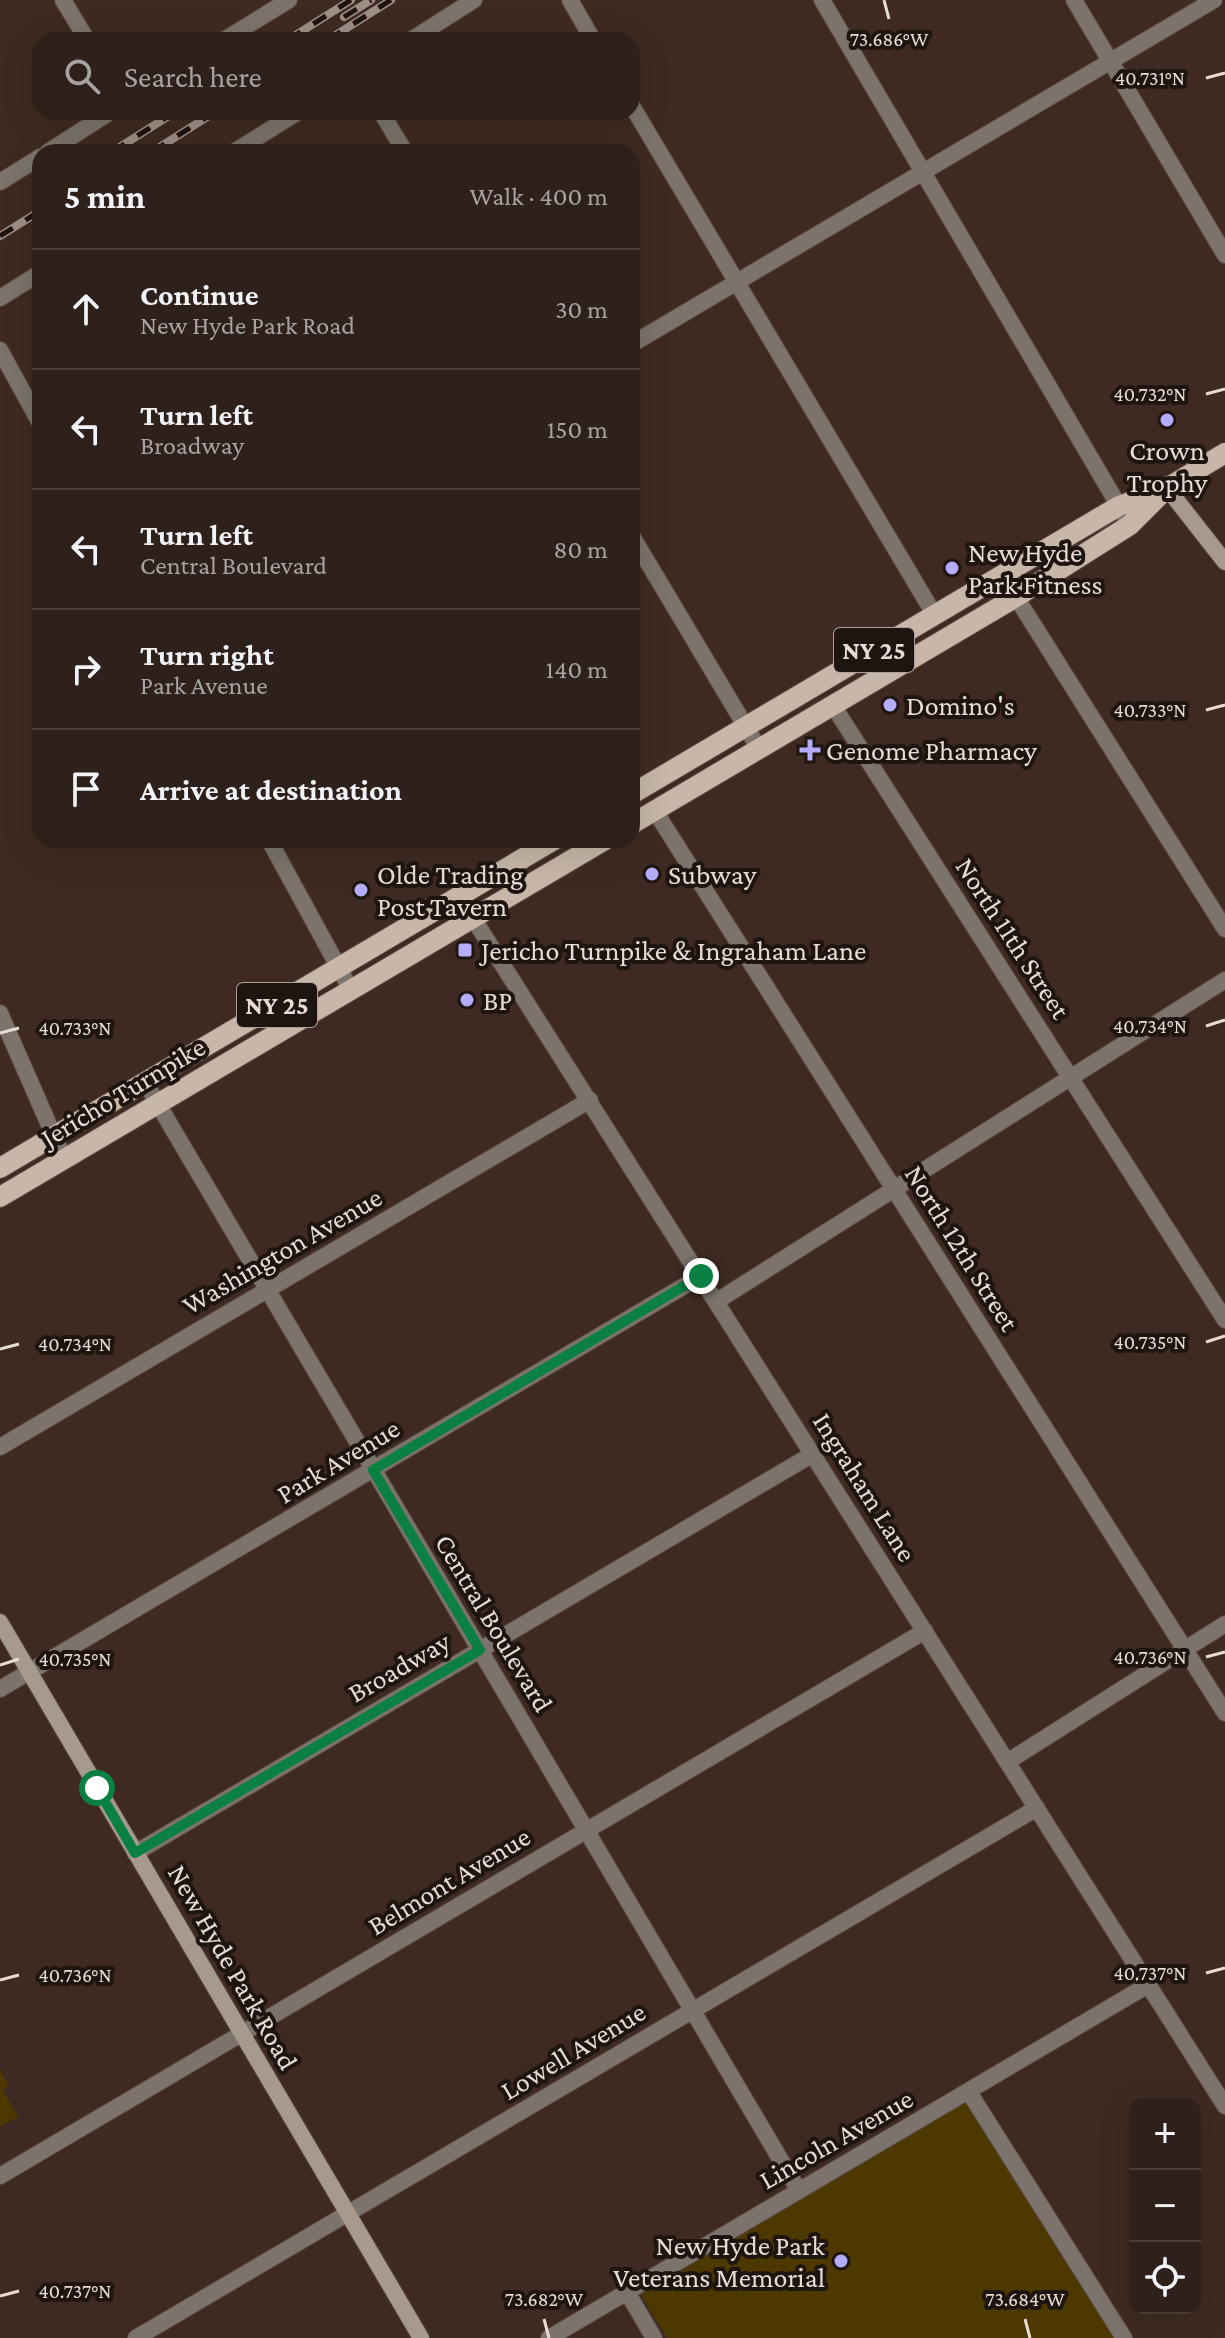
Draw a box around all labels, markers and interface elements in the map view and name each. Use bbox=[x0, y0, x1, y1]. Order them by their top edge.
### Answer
text: 73.686°W bbox=[850, 28, 929, 50]
search box bbox=[32, 32, 640, 120]
icon: search bbox=[60, 54, 104, 98]
text: Search here bbox=[124, 60, 262, 93]
text: 40.731°N bbox=[1115, 67, 1185, 89]
text: 5 min bbox=[64, 178, 145, 215]
text: Walk · 400 m bbox=[470, 182, 608, 211]
text: Continue bbox=[140, 278, 259, 311]
icon: ahead bbox=[64, 287, 108, 331]
text: 30 m bbox=[555, 295, 608, 324]
text: New Hyde Park Road bbox=[140, 311, 355, 340]
text: 40.732°N bbox=[1114, 383, 1186, 405]
text: Turn left bbox=[140, 398, 253, 431]
icon: left bbox=[64, 407, 108, 451]
marker: Crown Trophy bbox=[1158, 411, 1176, 429]
text: 150 m bbox=[547, 415, 608, 444]
text: Broadway bbox=[140, 431, 244, 460]
place label: Crown Trophy bbox=[1126, 435, 1209, 498]
text: Turn left bbox=[140, 518, 253, 551]
icon: left bbox=[64, 527, 108, 571]
text: 80 m bbox=[554, 535, 608, 564]
place label: New Hyde Park Fitness bbox=[968, 537, 1103, 600]
text: Central Boulevard bbox=[140, 551, 327, 580]
marker: New Hyde Park Fitness bbox=[943, 559, 961, 577]
road number: NY 25 bbox=[834, 628, 914, 672]
text: Turn right bbox=[140, 638, 274, 671]
icon: right bbox=[64, 647, 108, 691]
text: 140 m bbox=[546, 655, 608, 684]
text: Park Avenue bbox=[140, 671, 268, 700]
place label: Domino's bbox=[906, 690, 1015, 721]
marker: Domino's bbox=[881, 696, 899, 714]
text: 40.733°N bbox=[1114, 699, 1186, 721]
place label: Genome Pharmacy bbox=[826, 735, 1038, 766]
marker: Genome Pharmacy bbox=[801, 741, 819, 759]
icon: arrive bbox=[64, 767, 108, 811]
text: Arrive at destination bbox=[140, 773, 402, 806]
street label: North 11th Street bbox=[950, 852, 1077, 1025]
place label: Olde Trading Post Tavern bbox=[377, 859, 524, 922]
place label: Subway bbox=[668, 859, 757, 890]
marker: Subway bbox=[643, 865, 661, 883]
marker: Olde Trading Post Tavern bbox=[352, 881, 370, 899]
place label: Jericho Turnpike & Ingraham Lane bbox=[478, 935, 866, 966]
marker: Jericho Turnpike & Ingraham Lane bbox=[456, 941, 474, 959]
road number: NY 25 bbox=[237, 983, 317, 1027]
place label: BP bbox=[483, 985, 512, 1016]
marker: BP bbox=[458, 991, 476, 1009]
text: 40.734°N bbox=[1113, 1015, 1187, 1037]
text: 40.733°N bbox=[39, 1017, 111, 1039]
street label: Jericho Turnpike bbox=[33, 1031, 211, 1155]
street label: North 12th Street bbox=[899, 1159, 1026, 1337]
street label: Washington Avenue bbox=[177, 1181, 387, 1321]
route end bbox=[683, 1258, 719, 1294]
text: 40.735°N bbox=[1113, 1331, 1187, 1353]
text: 40.734°N bbox=[38, 1333, 112, 1355]
street label: Ingraham Lane bbox=[807, 1407, 923, 1567]
street label: Park Avenue bbox=[271, 1412, 405, 1510]
street label: Central Boulevard bbox=[429, 1529, 559, 1718]
street label: Broadway bbox=[343, 1625, 456, 1709]
text: 40.736°N bbox=[1113, 1646, 1187, 1668]
text: 40.735°N bbox=[38, 1648, 112, 1670]
route start bbox=[79, 1770, 115, 1806]
street label: Belmont Avenue bbox=[362, 1820, 536, 1942]
street label: New Hyde Park Road bbox=[162, 1859, 304, 2075]
text: 40.737°N bbox=[1114, 1962, 1186, 1984]
text: 40.736°N bbox=[38, 1964, 112, 1986]
street label: Lowell Avenue bbox=[495, 1996, 651, 2106]
street label: Lincoln Avenue bbox=[754, 2083, 918, 2195]
map controls bbox=[1129, 2098, 1201, 2314]
button: + bbox=[1129, 2098, 1201, 2170]
button: − bbox=[1129, 2170, 1201, 2242]
place label: New Hyde Park Veterans Memorial bbox=[613, 2230, 826, 2293]
button: locate bbox=[1129, 2242, 1201, 2314]
marker: New Hyde Park Veterans Memorial bbox=[832, 2252, 850, 2270]
text: 40.737°N bbox=[39, 2280, 111, 2302]
text: 73.682°W bbox=[505, 2288, 584, 2310]
text: 73.684°W bbox=[985, 2288, 1065, 2310]

